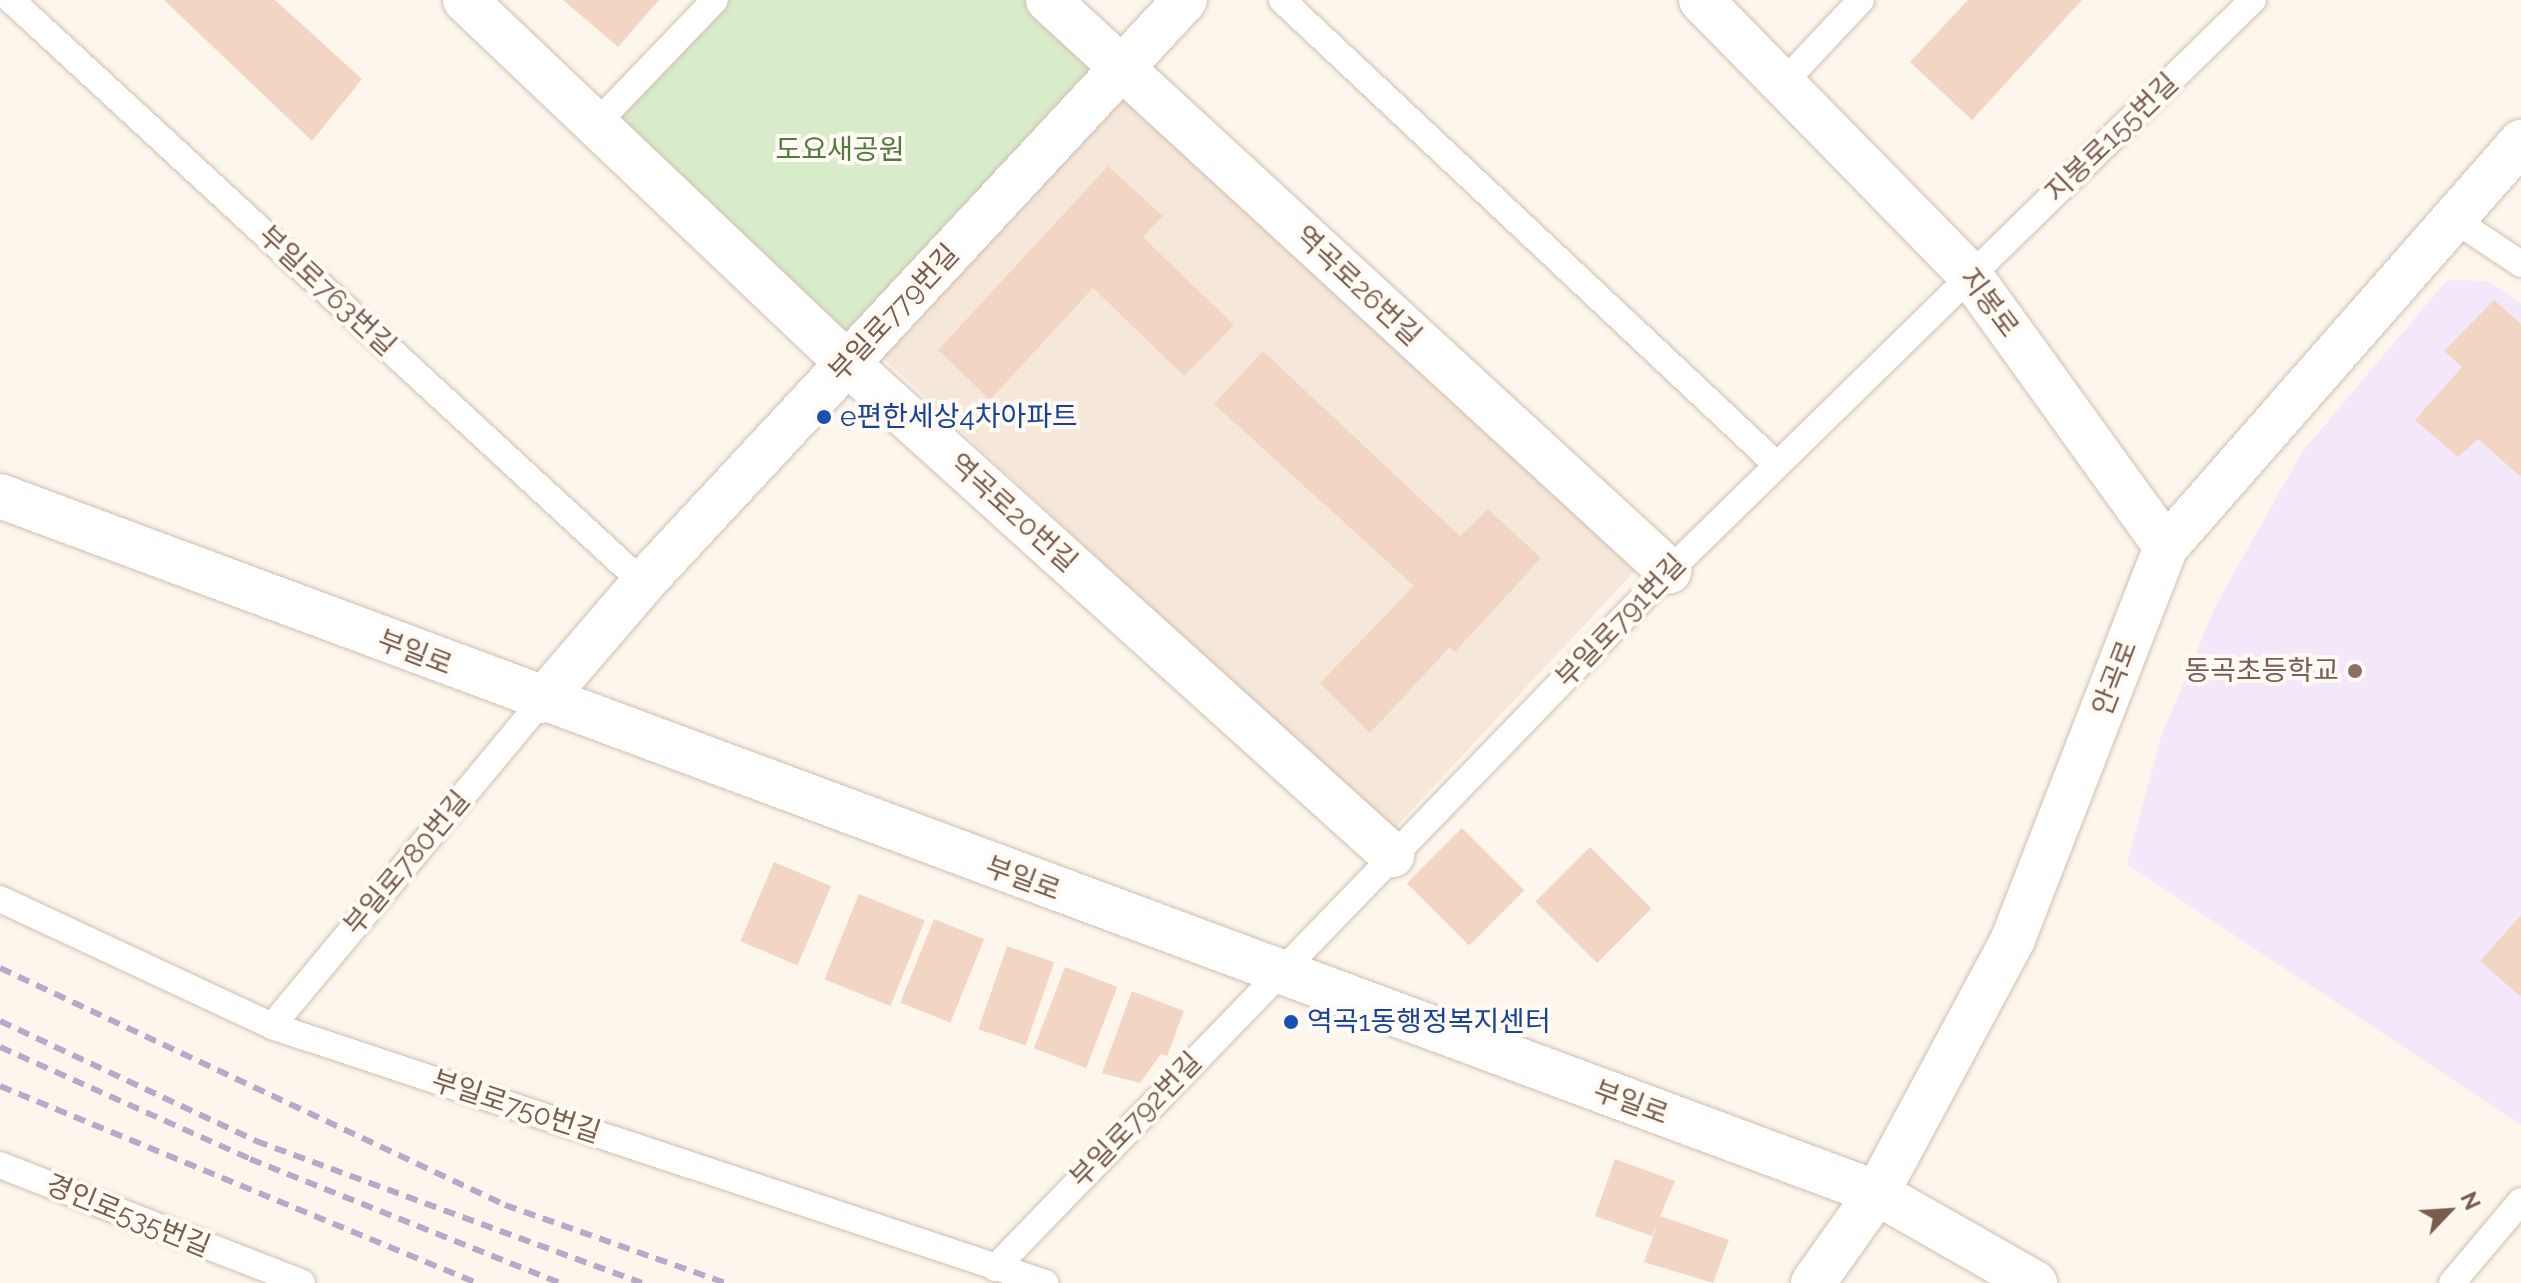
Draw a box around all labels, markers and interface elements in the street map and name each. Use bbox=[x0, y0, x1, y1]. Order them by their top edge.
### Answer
street label: 지봉로155번길 bbox=[2039, 66, 2185, 210]
park label: 도요새공원 bbox=[776, 133, 904, 167]
street label: 부일로763번길 bbox=[251, 219, 403, 363]
street label: 역곡로26번길 bbox=[1288, 219, 1428, 353]
street label: 부일로779번길 bbox=[822, 238, 966, 388]
street label: 지봉로 bbox=[1952, 262, 2026, 344]
place label: e편한세상4차아파트 bbox=[840, 400, 1078, 434]
marker: e편한세상4차아파트 bbox=[815, 408, 833, 426]
street label: 역곡로20번길 bbox=[942, 447, 1084, 579]
street label: 부일로791번길 bbox=[1549, 547, 1693, 695]
street label: 부일로 bbox=[373, 623, 457, 683]
street label: 안곡로 bbox=[2085, 636, 2145, 720]
place label: 동곡초등학교 bbox=[2184, 654, 2339, 688]
marker: 동곡초등학교 bbox=[2346, 662, 2364, 680]
street label: 부일로780번길 bbox=[337, 784, 477, 942]
street label: 부일로 bbox=[981, 850, 1065, 908]
place label: 역곡1동행정복지센터 bbox=[1307, 1005, 1551, 1039]
marker: 역곡1동행정복지센터 bbox=[1282, 1013, 1300, 1031]
street label: 부일로792번길 bbox=[1063, 1045, 1209, 1195]
street label: 부일로750번길 bbox=[427, 1064, 605, 1150]
street label: 부일로 bbox=[1589, 1074, 1673, 1132]
street label: 경인로535번길 bbox=[41, 1168, 215, 1264]
north arrow bbox=[2409, 1171, 2489, 1251]
text: N bbox=[2455, 1188, 2486, 1214]

